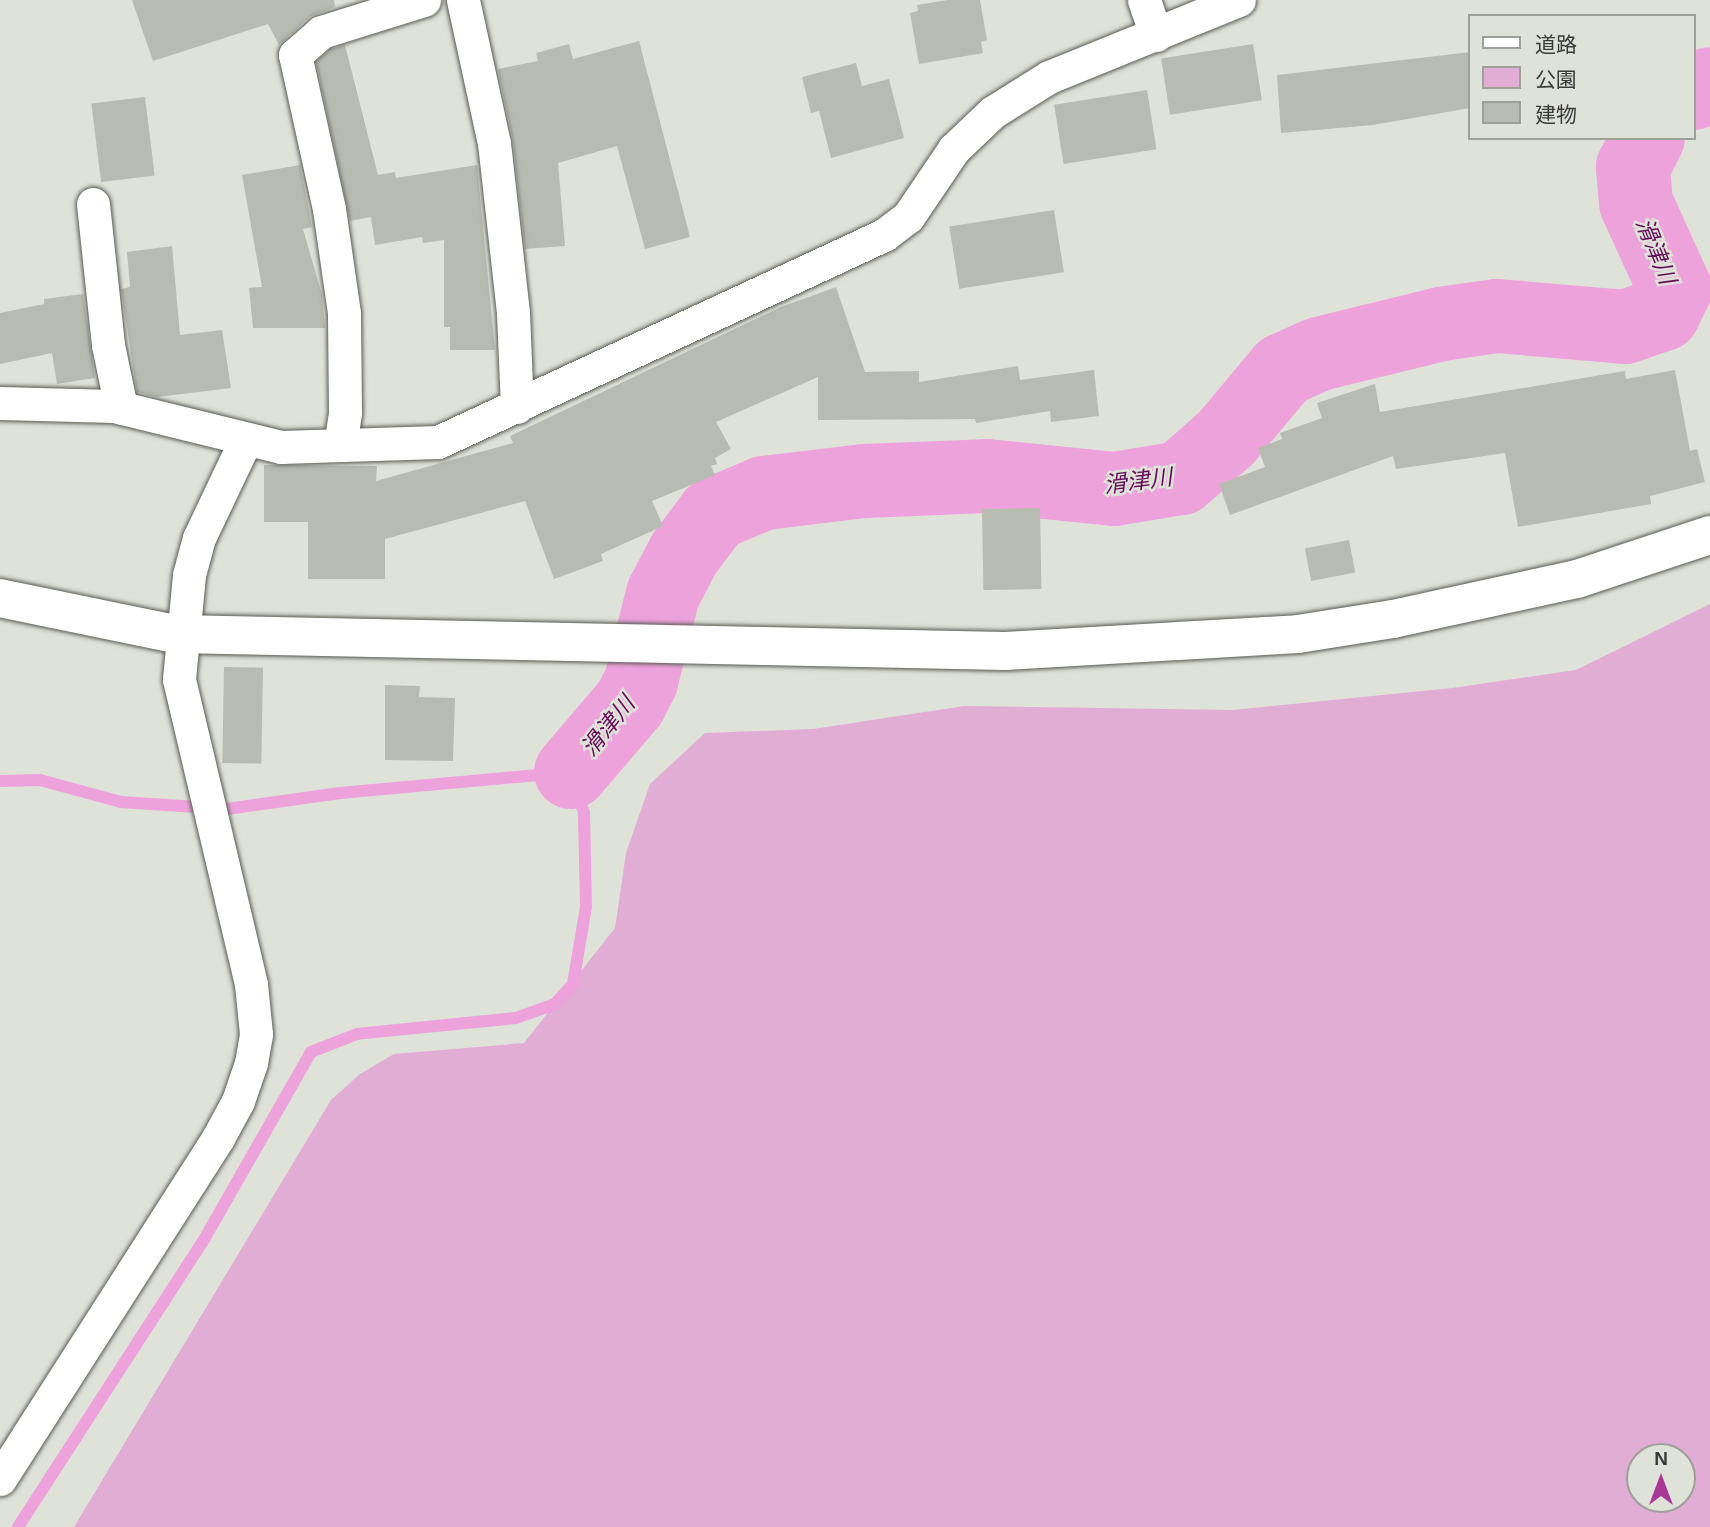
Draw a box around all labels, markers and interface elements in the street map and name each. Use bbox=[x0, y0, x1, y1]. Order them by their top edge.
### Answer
legend bbox=[1468, 14, 1696, 140]
text: 道路 bbox=[1535, 33, 1577, 56]
text: 公園 bbox=[1535, 68, 1577, 91]
text: 建物 bbox=[1535, 103, 1577, 126]
water label: 滑津川 bbox=[1630, 214, 1682, 288]
water label: 滑津川 bbox=[1102, 463, 1174, 499]
water label: 滑津川 bbox=[576, 691, 640, 761]
north arrow bbox=[1626, 1443, 1696, 1513]
text: N bbox=[1654, 1448, 1668, 1469]

